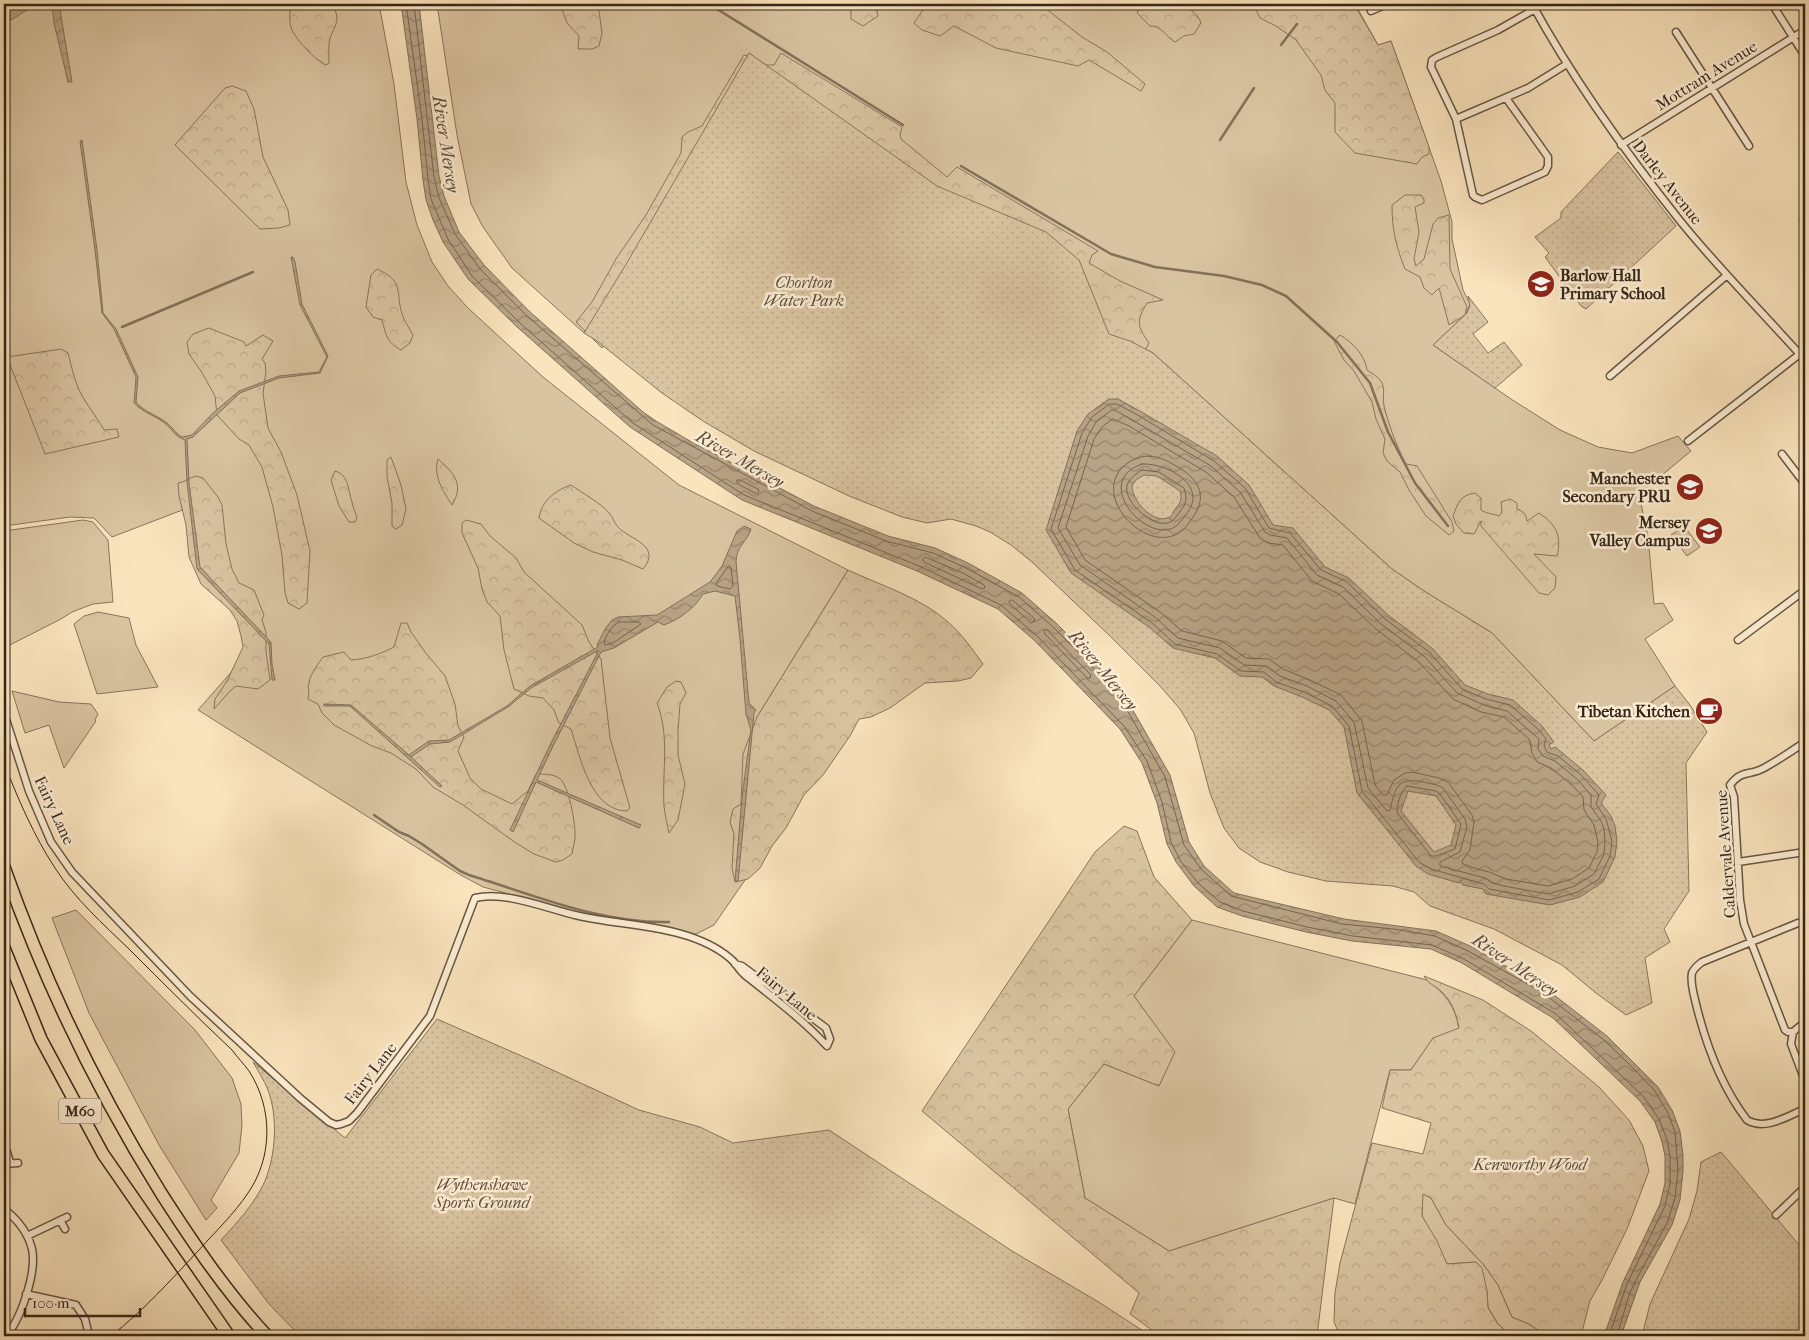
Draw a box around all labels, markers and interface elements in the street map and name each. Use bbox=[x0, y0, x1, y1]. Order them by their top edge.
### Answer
street label: Mottram Avenue bbox=[1652, 36, 1761, 114]
water label: River Mersey bbox=[427, 93, 464, 195]
street label: Darley Avenue bbox=[1629, 136, 1707, 228]
place label: Barlow Hall Primary School bbox=[1560, 266, 1666, 304]
school or university icon: Barlow Hall Primary School bbox=[1526, 269, 1556, 299]
park label: Chorlton Water Park bbox=[764, 273, 844, 310]
water label: River Mersey bbox=[691, 425, 788, 493]
place label: Manchester Secondary PRU bbox=[1563, 469, 1672, 507]
school or university icon: Manchester Secondary PRU bbox=[1675, 472, 1705, 502]
place label: Mersey Valley Campus bbox=[1589, 513, 1691, 551]
school or university icon: Mersey Valley Campus bbox=[1694, 516, 1724, 546]
water label: River Mersey bbox=[1063, 625, 1142, 716]
cafe icon: Tibetan Kitchen bbox=[1694, 696, 1724, 726]
place label: Tibetan Kitchen bbox=[1577, 702, 1691, 721]
street label: Fairy Lane bbox=[30, 773, 79, 848]
street label: Caldervale Avenue bbox=[1712, 789, 1739, 919]
water label: River Mersey bbox=[1467, 929, 1562, 1002]
street label: Fairy Lane bbox=[752, 962, 821, 1024]
street label: Fairy Lane bbox=[340, 1038, 401, 1108]
road number: M60 bbox=[59, 1098, 101, 1124]
park label: Kenworthy Wood bbox=[1472, 1155, 1588, 1174]
park label: Wythenshawe Sports Ground bbox=[433, 1175, 532, 1212]
scale bar bbox=[25, 1285, 140, 1317]
text: 100 m bbox=[32, 1294, 70, 1312]

